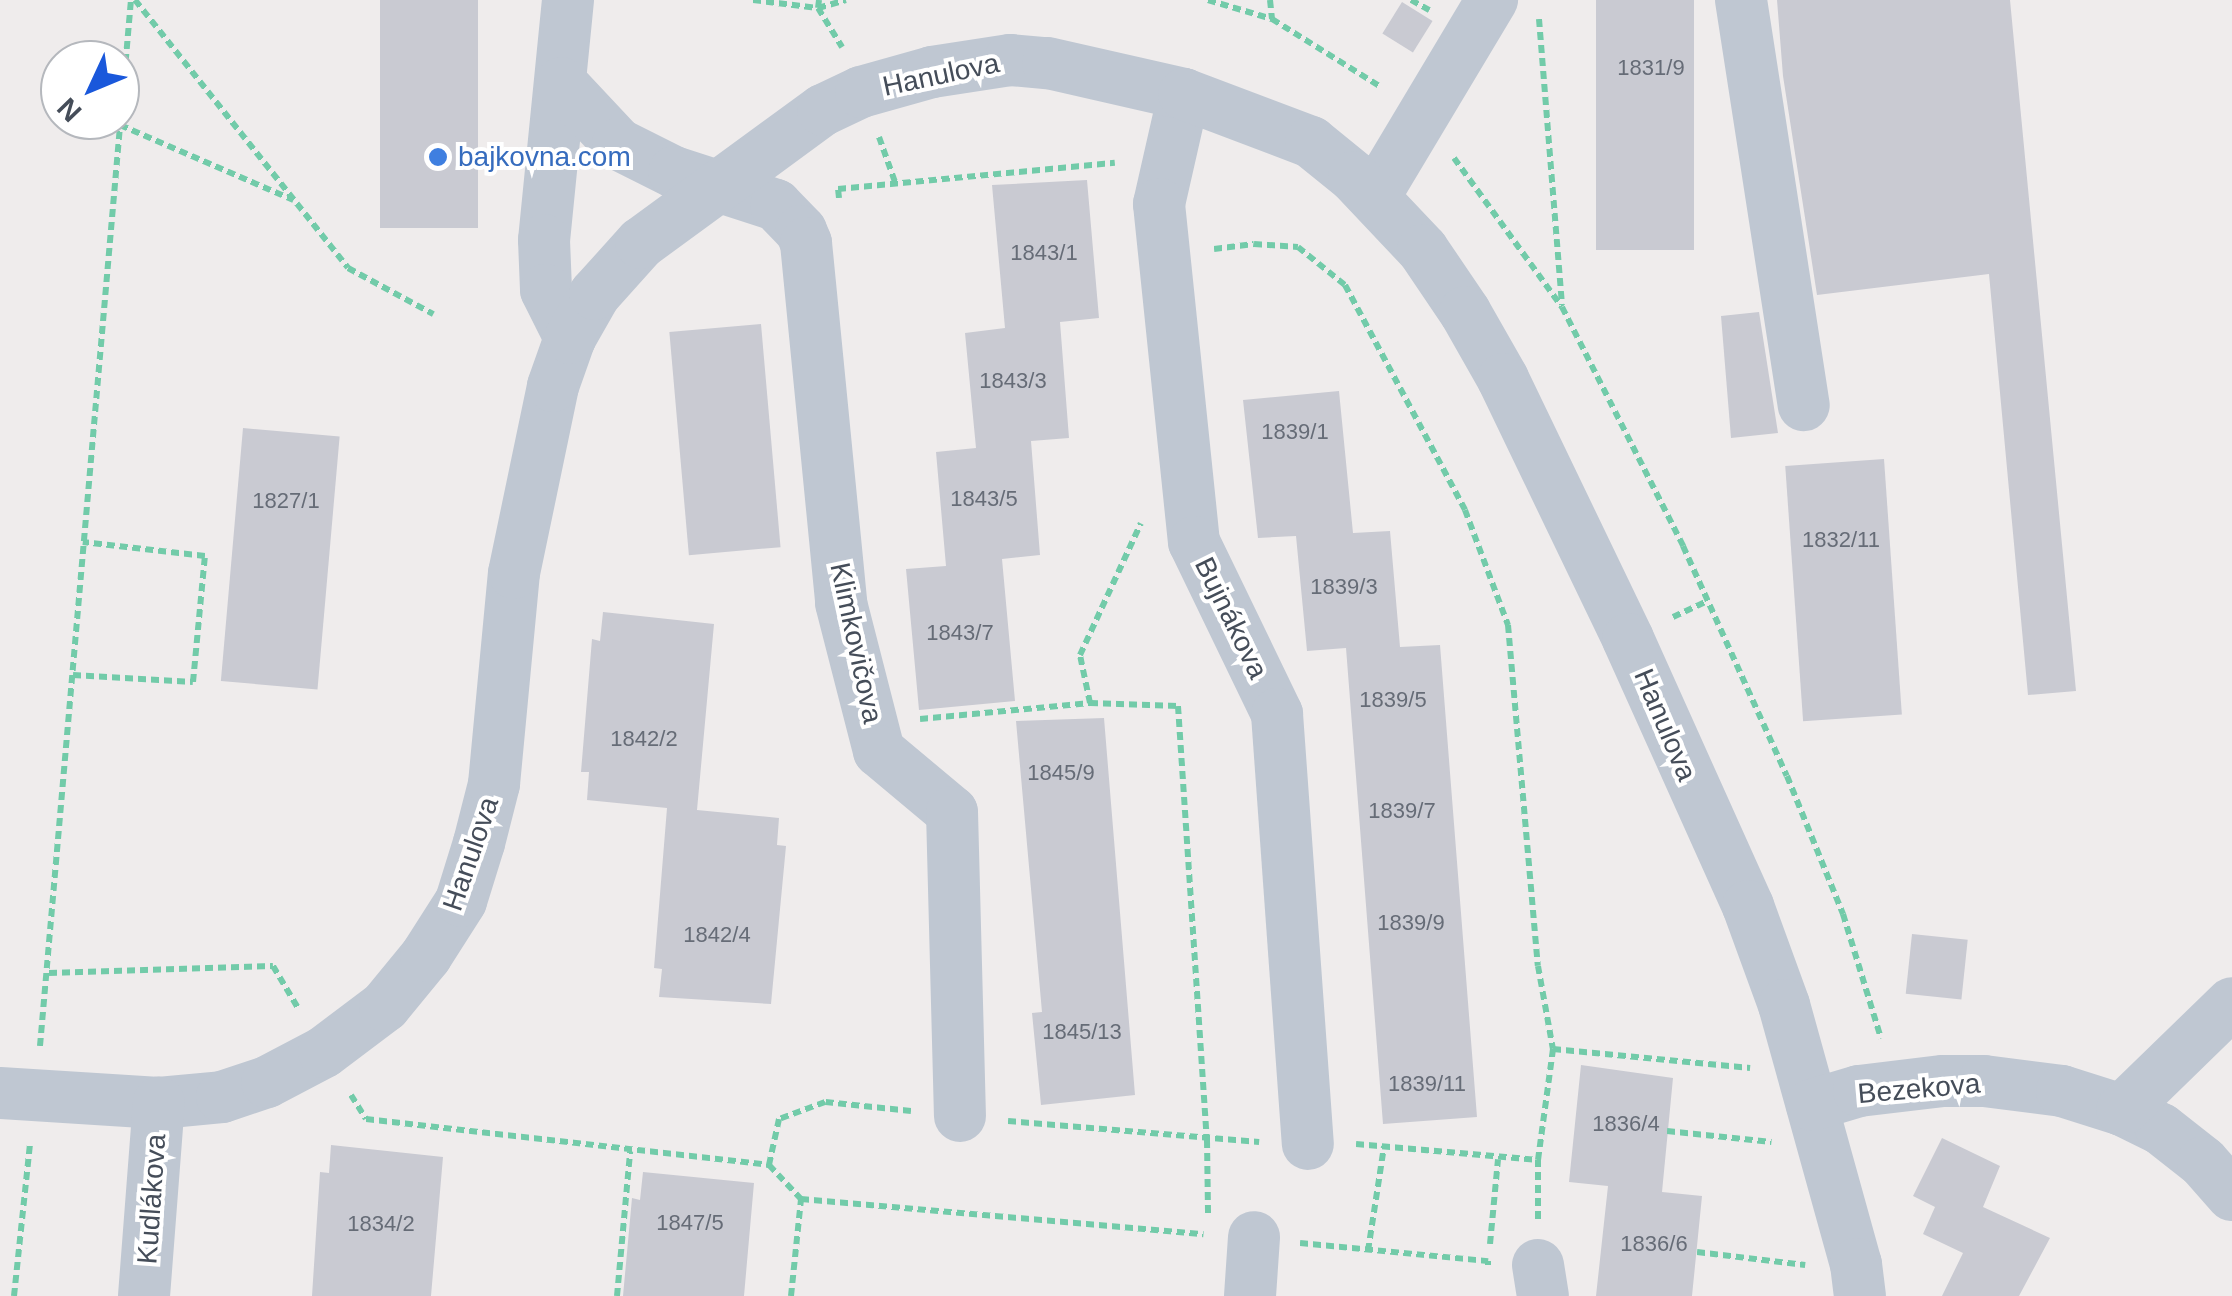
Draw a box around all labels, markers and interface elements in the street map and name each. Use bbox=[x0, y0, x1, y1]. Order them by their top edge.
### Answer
north arrow bbox=[40, 40, 140, 140]
street label: Hanulova bbox=[880, 46, 1002, 104]
house number: 1831/9 bbox=[1617, 55, 1685, 81]
text: N bbox=[51, 92, 88, 128]
place label: bajkovna.com bbox=[458, 140, 631, 174]
marker: bajkovna.com bbox=[427, 146, 449, 168]
house number: 1843/1 bbox=[1010, 240, 1078, 266]
house number: 1843/3 bbox=[979, 368, 1047, 394]
house number: 1839/1 bbox=[1261, 419, 1329, 445]
house number: 1843/5 bbox=[950, 486, 1018, 512]
house number: 1827/1 bbox=[252, 488, 320, 514]
house number: 1832/11 bbox=[1802, 527, 1880, 553]
street label: Bujnákova bbox=[1187, 552, 1275, 684]
street label: Klimkovičova bbox=[823, 560, 889, 726]
house number: 1839/3 bbox=[1310, 574, 1378, 600]
house number: 1843/7 bbox=[926, 620, 994, 646]
street label: Hanulova bbox=[1626, 664, 1704, 786]
house number: 1839/5 bbox=[1359, 687, 1427, 713]
house number: 1842/2 bbox=[610, 726, 678, 752]
house number: 1845/9 bbox=[1027, 760, 1095, 786]
street label: Hanulova bbox=[436, 793, 506, 915]
house number: 1839/7 bbox=[1368, 798, 1436, 824]
house number: 1839/9 bbox=[1377, 910, 1445, 936]
house number: 1842/4 bbox=[683, 922, 751, 948]
house number: 1845/13 bbox=[1042, 1019, 1122, 1045]
street label: Bezekova bbox=[1856, 1067, 1982, 1111]
house number: 1839/11 bbox=[1388, 1071, 1466, 1097]
house number: 1836/4 bbox=[1592, 1111, 1660, 1137]
street label: Kudlákova bbox=[131, 1133, 173, 1265]
house number: 1847/5 bbox=[656, 1210, 724, 1236]
house number: 1834/2 bbox=[347, 1211, 415, 1237]
house number: 1836/6 bbox=[1620, 1231, 1688, 1257]

